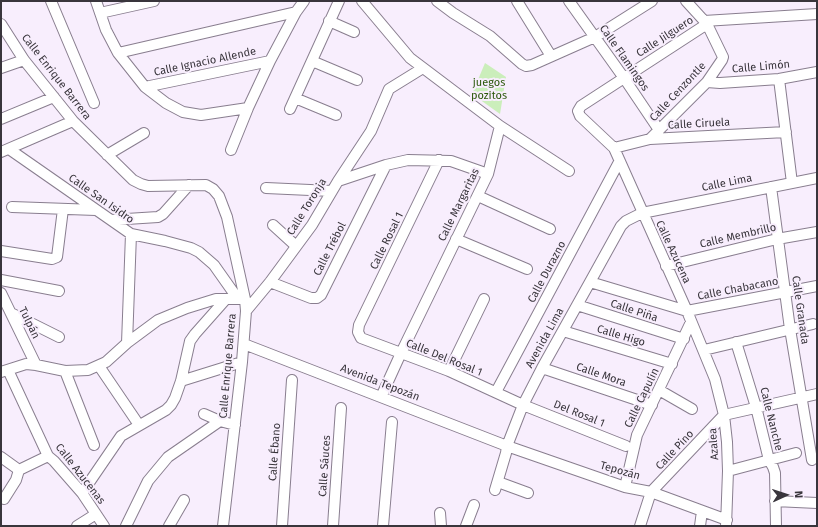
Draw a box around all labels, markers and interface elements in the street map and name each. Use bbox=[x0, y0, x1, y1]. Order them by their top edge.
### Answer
street label: Calle Jilguero bbox=[634, 14, 696, 60]
street label: Calle Flamingos bbox=[596, 22, 652, 94]
street label: Calle Enrique Barrera bbox=[18, 31, 94, 123]
street label: Calle Ignacio Allende bbox=[153, 45, 257, 79]
street label: Calle Limón bbox=[731, 58, 791, 76]
street label: Calle Cenzontle bbox=[647, 60, 709, 124]
park label: juegos pozitos bbox=[471, 76, 507, 102]
street label: Calle Ciruela bbox=[668, 116, 730, 132]
street label: Calle Margaritas bbox=[436, 166, 482, 244]
street label: Calle San Isidro bbox=[66, 172, 136, 226]
street label: Calle Lima bbox=[701, 172, 753, 194]
street label: Calle Toronja bbox=[284, 176, 330, 238]
street label: Calle Rosal 1 bbox=[367, 210, 407, 272]
street label: Calle Azucena bbox=[653, 218, 693, 286]
street label: Calle Trébol bbox=[311, 220, 349, 278]
street label: Calle Membrillo bbox=[699, 221, 777, 251]
street label: Calle Durazno bbox=[525, 239, 569, 305]
street label: Calle Chabacano bbox=[696, 275, 780, 303]
street label: Calle Granada bbox=[789, 275, 811, 345]
street label: Calle Piña bbox=[609, 297, 659, 325]
street label: Tulpán bbox=[16, 305, 42, 341]
street label: Avenida Lima bbox=[523, 306, 567, 370]
street label: Calle Enrique Barrera bbox=[217, 313, 239, 419]
street label: Calle Higo bbox=[595, 322, 647, 350]
street label: Calle Del Rosal 1 bbox=[404, 337, 484, 379]
street label: Calle Mora bbox=[574, 360, 628, 390]
street label: Avenida Tepozán bbox=[339, 362, 421, 404]
street label: Calle Capulín bbox=[622, 366, 662, 430]
street label: Calle Nanche bbox=[757, 386, 785, 452]
street label: Del Rosal 1 bbox=[552, 398, 606, 430]
street label: Calle Ébano bbox=[266, 422, 284, 482]
street label: Calle Pino bbox=[653, 427, 697, 473]
street label: Azalea bbox=[706, 428, 722, 460]
street label: Calle Sáuces bbox=[316, 435, 334, 497]
street label: Calle Azucenas bbox=[52, 441, 108, 507]
street label: Tepozán bbox=[598, 459, 642, 483]
north arrow bbox=[766, 475, 806, 515]
text: N bbox=[792, 490, 805, 498]

